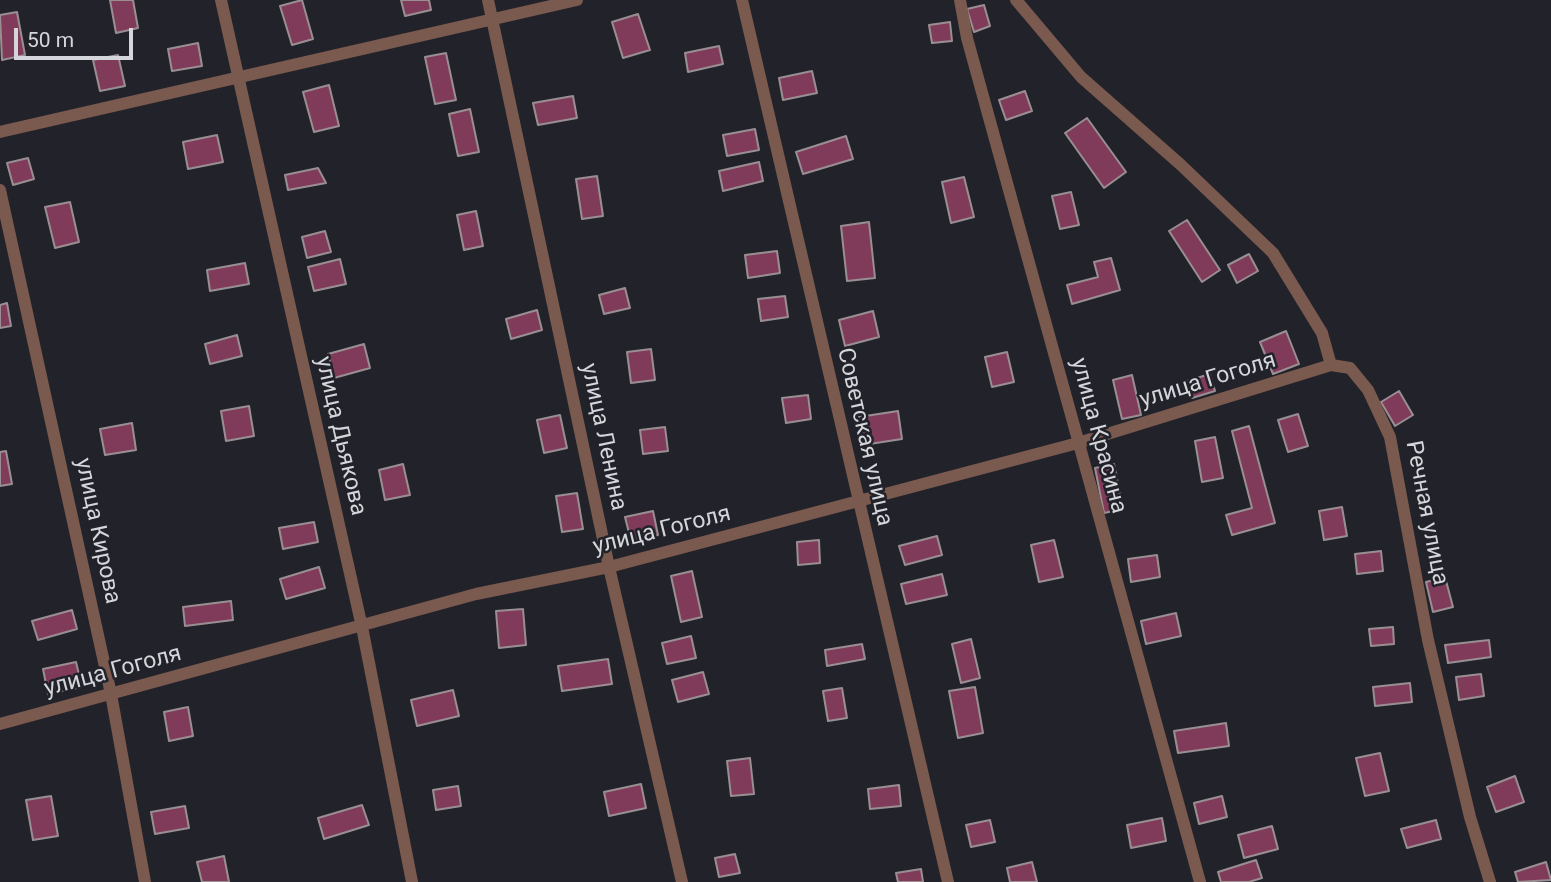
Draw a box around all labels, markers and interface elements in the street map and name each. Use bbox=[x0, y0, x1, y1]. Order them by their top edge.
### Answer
scale bar bbox=[18, 14, 136, 58]
text: 50 m bbox=[27, 28, 74, 52]
street label: Советская улица bbox=[830, 345, 898, 529]
street label: улица Гоголя bbox=[1137, 347, 1279, 415]
street label: улица Дьякова bbox=[308, 354, 372, 518]
street label: улица Красина bbox=[1064, 355, 1132, 517]
street label: улица Ленина bbox=[574, 361, 632, 513]
street label: Речная улица bbox=[1398, 439, 1454, 587]
street label: улица Кирова bbox=[68, 456, 126, 606]
street label: улица Гоголя bbox=[590, 501, 734, 561]
street label: улица Гоголя bbox=[41, 640, 185, 704]

